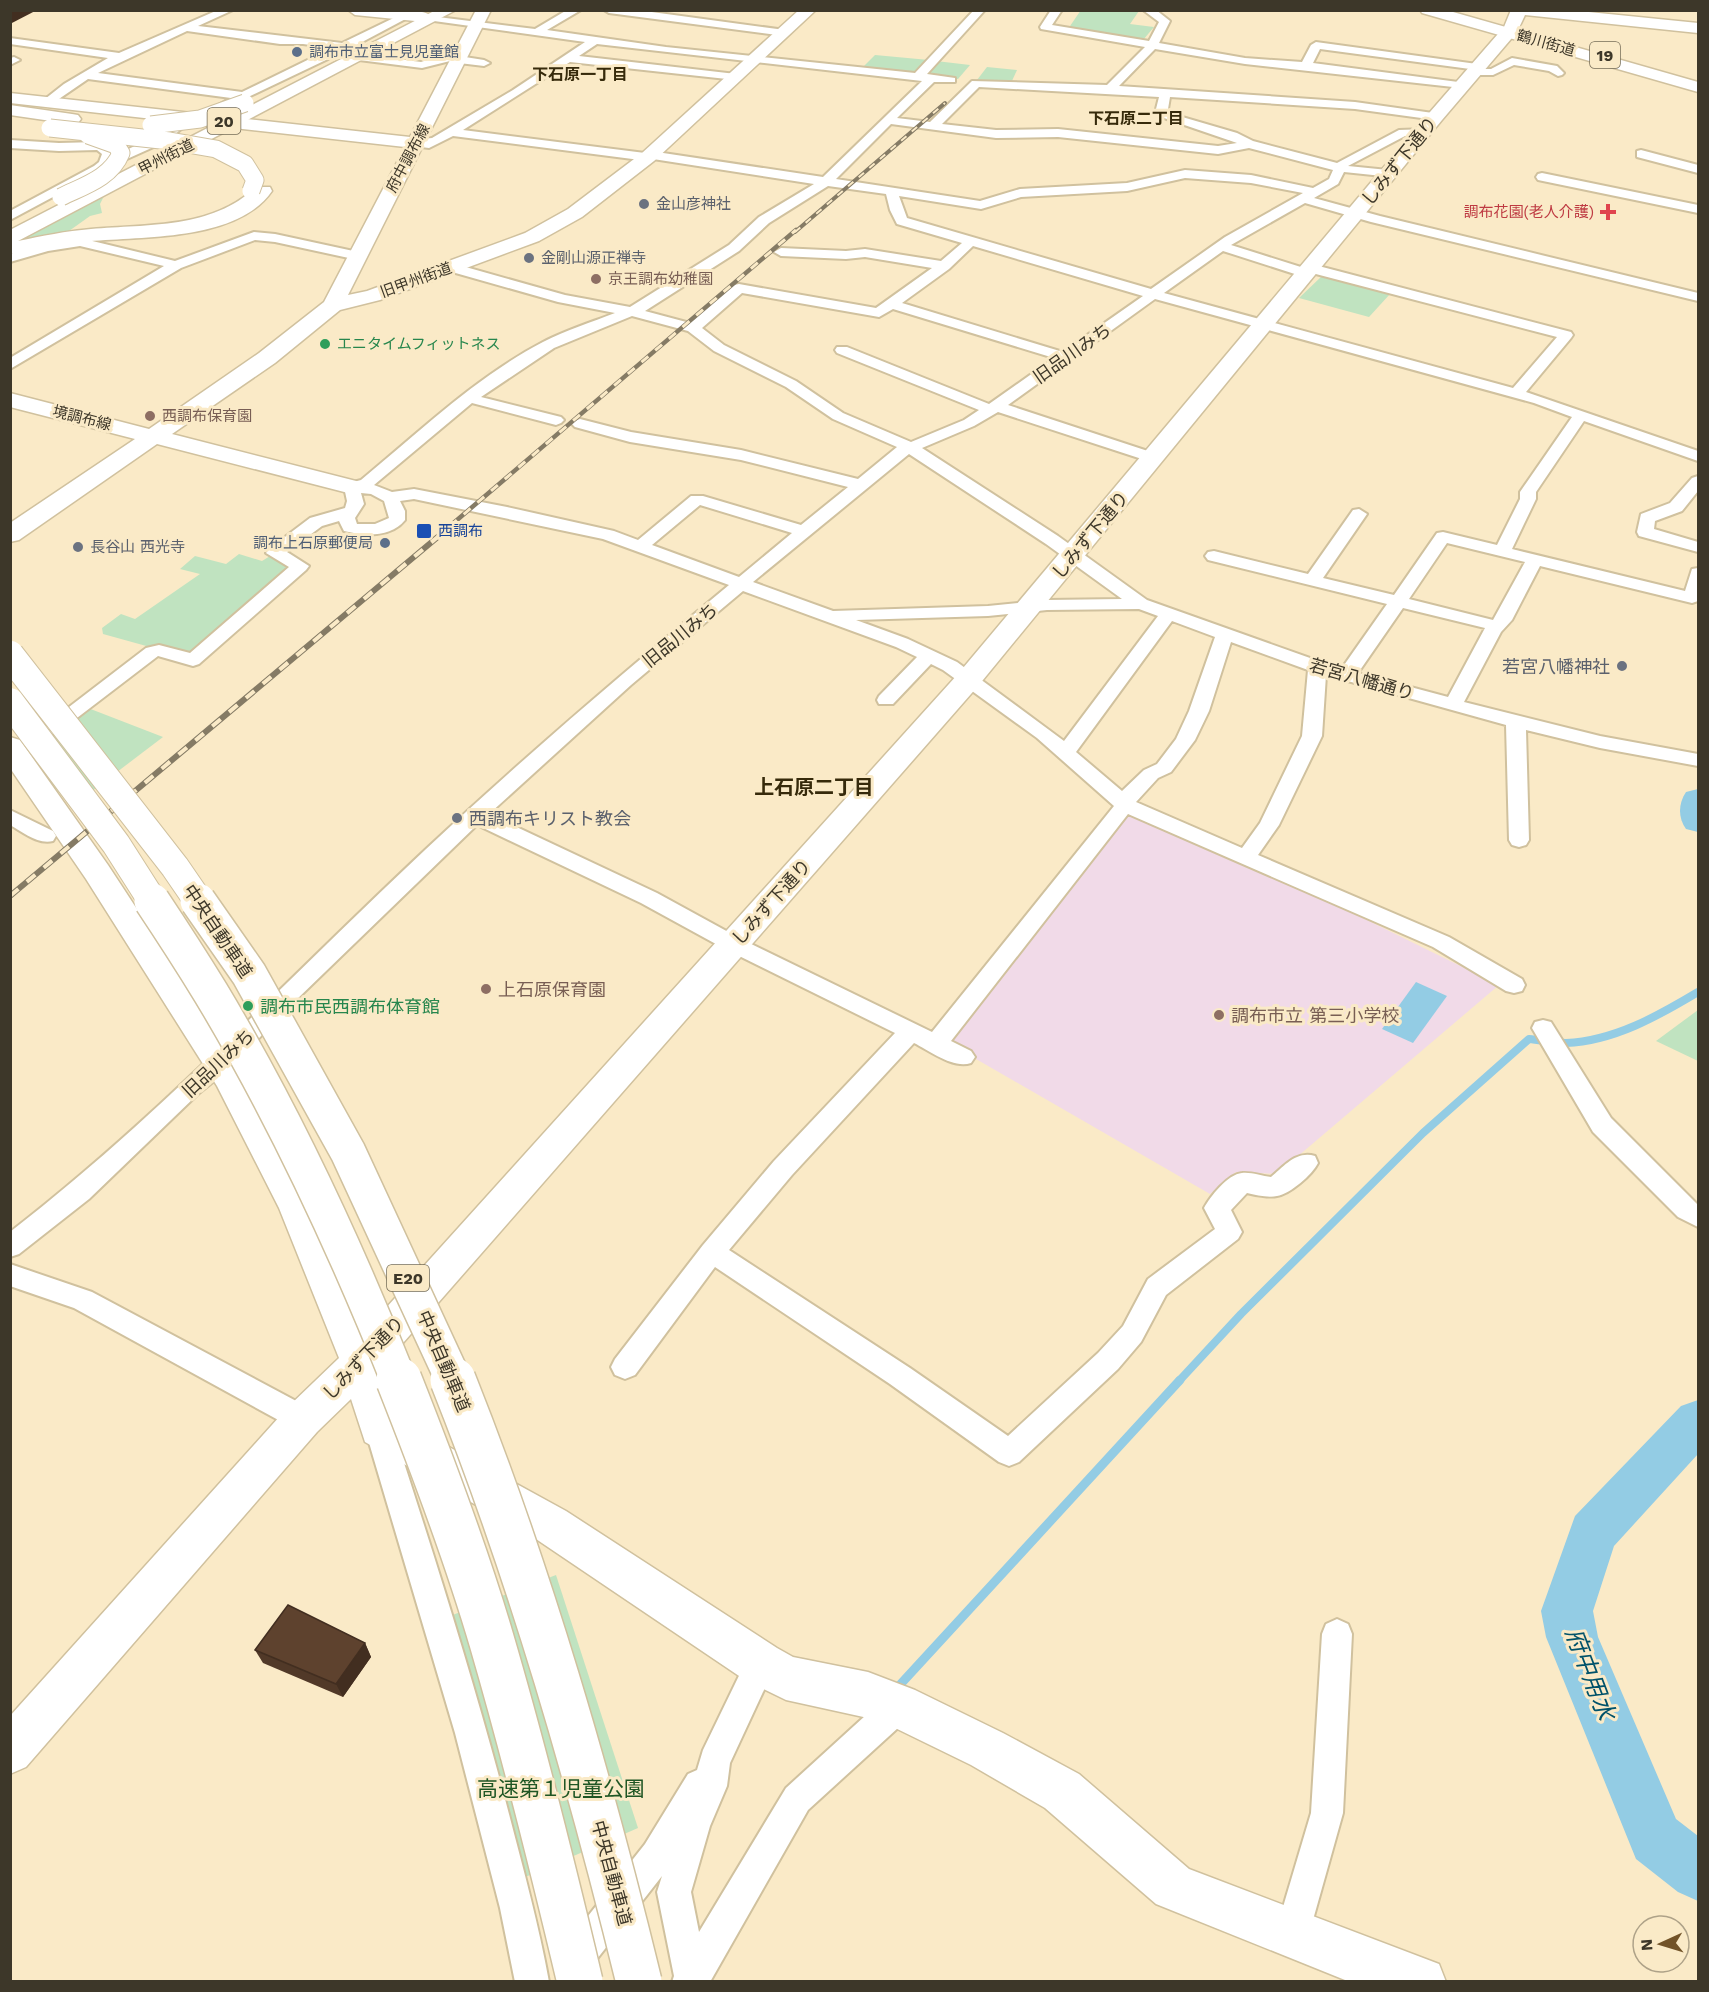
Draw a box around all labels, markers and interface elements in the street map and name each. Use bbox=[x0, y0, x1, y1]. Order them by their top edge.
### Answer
street label: 鶴川街道 bbox=[1515, 26, 1577, 60]
road number: 19 bbox=[1590, 42, 1620, 68]
place label: 調布市立富士見児童館 bbox=[309, 43, 459, 61]
marker: 調布市立富士見児童館 bbox=[290, 45, 304, 59]
district label: 下石原一丁目 bbox=[532, 65, 628, 84]
road number: 20 bbox=[208, 108, 240, 134]
district label: 下石原二丁目 bbox=[1088, 109, 1184, 128]
street label: しみず下通り bbox=[1357, 112, 1441, 210]
street label: 府中調布線 bbox=[382, 121, 434, 195]
street label: 甲州街道 bbox=[135, 135, 197, 179]
place label: 金山彦神社 bbox=[656, 195, 731, 213]
marker: 金山彦神社 bbox=[637, 197, 651, 211]
place label: 調布花園(老人介護) bbox=[1463, 203, 1594, 221]
marker: 調布花園(老人介護) bbox=[1599, 203, 1617, 221]
place label: 金剛山源正禅寺 bbox=[541, 249, 646, 267]
marker: 金剛山源正禅寺 bbox=[522, 251, 536, 265]
street label: 旧甲州街道 bbox=[378, 259, 454, 301]
place label: 京王調布幼稚園 bbox=[608, 270, 713, 288]
marker: 京王調布幼稚園 bbox=[589, 272, 603, 286]
street label: 旧品川みち bbox=[1029, 319, 1115, 387]
place label: エニタイムフィットネス bbox=[337, 335, 501, 353]
marker: エニタイムフィットネス bbox=[318, 337, 332, 351]
street label: 境調布線 bbox=[51, 402, 113, 434]
place label: 西調布保育園 bbox=[162, 407, 252, 425]
marker: 西調布保育園 bbox=[143, 409, 157, 423]
street label: しみず下通り bbox=[1047, 487, 1133, 583]
marker: 西調布 bbox=[415, 522, 433, 540]
place label: 西調布 bbox=[438, 522, 483, 540]
place label: 調布上石原郵便局 bbox=[253, 534, 373, 552]
marker: 調布上石原郵便局 bbox=[378, 536, 392, 550]
place label: 長谷山 西光寺 bbox=[90, 538, 185, 556]
marker: 長谷山 西光寺 bbox=[71, 540, 85, 554]
street label: 旧品川みち bbox=[638, 599, 722, 671]
street label: 若宮八幡通り bbox=[1307, 654, 1417, 704]
place label: 若宮八幡神社 bbox=[1502, 656, 1610, 677]
marker: 若宮八幡神社 bbox=[1615, 659, 1629, 673]
district label: 上石原二丁目 bbox=[754, 775, 874, 799]
place label: 西調布キリスト教会 bbox=[469, 808, 631, 829]
marker: 西調布キリスト教会 bbox=[450, 811, 464, 825]
street label: しみず下通り bbox=[727, 855, 815, 949]
street label: 中央自動車道 bbox=[179, 880, 257, 982]
place label: 上石原保育園 bbox=[498, 979, 606, 1000]
marker: 上石原保育園 bbox=[479, 982, 493, 996]
place label: 調布市民西調布体育館 bbox=[260, 996, 440, 1017]
marker: 調布市民西調布体育館 bbox=[241, 999, 255, 1013]
place label: 調布市立 第三小学校 bbox=[1231, 1005, 1399, 1026]
marker: 調布市立 第三小学校 bbox=[1212, 1008, 1226, 1022]
street label: 旧品川みち bbox=[178, 1025, 258, 1101]
road number: E20 bbox=[387, 1265, 429, 1291]
street label: 中央自動車道 bbox=[413, 1307, 475, 1415]
street label: しみず下通り bbox=[318, 1312, 408, 1404]
water label: 府中用水 bbox=[1560, 1624, 1621, 1727]
park label: 高速第１児童公園 bbox=[477, 1776, 645, 1801]
street label: 中央自動車道 bbox=[588, 1818, 636, 1928]
north arrow bbox=[1631, 1914, 1691, 1974]
text: N bbox=[1637, 1938, 1656, 1952]

